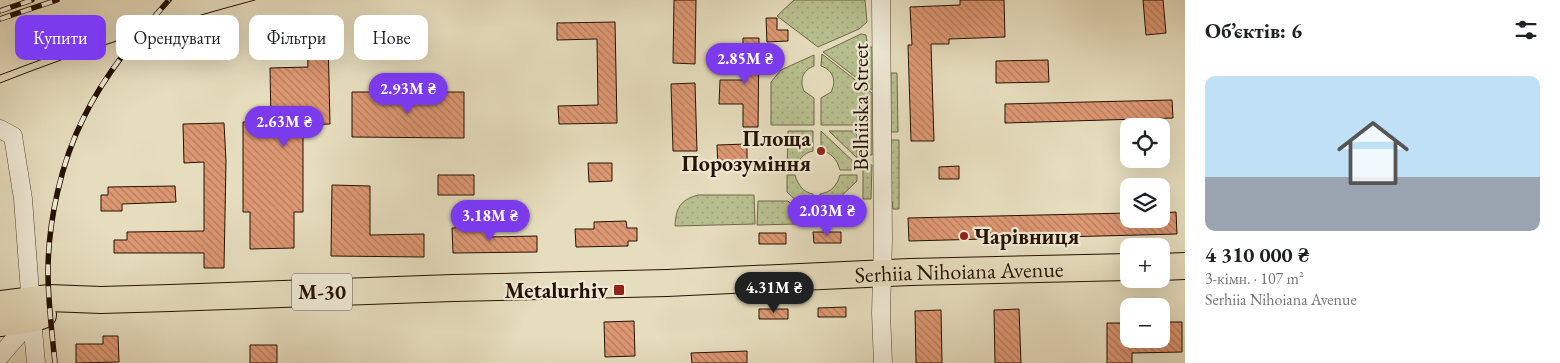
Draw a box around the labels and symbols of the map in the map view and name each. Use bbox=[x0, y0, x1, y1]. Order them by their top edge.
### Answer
pin: 2.85M ₴ bbox=[699, 42, 791, 85]
street label: Belhiiska Street bbox=[846, 43, 875, 171]
pin: 2.93M ₴ bbox=[362, 72, 454, 115]
pin: 2.63M ₴ bbox=[238, 106, 330, 148]
place label: Площа Порозуміння bbox=[681, 124, 811, 178]
marker: Площа Порозуміння bbox=[815, 145, 827, 157]
pin: 2.03M ₴ bbox=[781, 194, 873, 237]
pin: 3.18M ₴ bbox=[444, 200, 536, 242]
place label: Чарівниця bbox=[974, 222, 1079, 251]
marker: Чарівниця bbox=[958, 230, 970, 242]
street label: Serhiia Nihoiana Avenue bbox=[854, 254, 1064, 289]
pin: 4.31M ₴ bbox=[728, 272, 820, 314]
road number: М-30 bbox=[292, 274, 352, 310]
place label: Metalurhiv bbox=[504, 276, 608, 305]
marker: Metalurhiv bbox=[612, 283, 626, 297]

